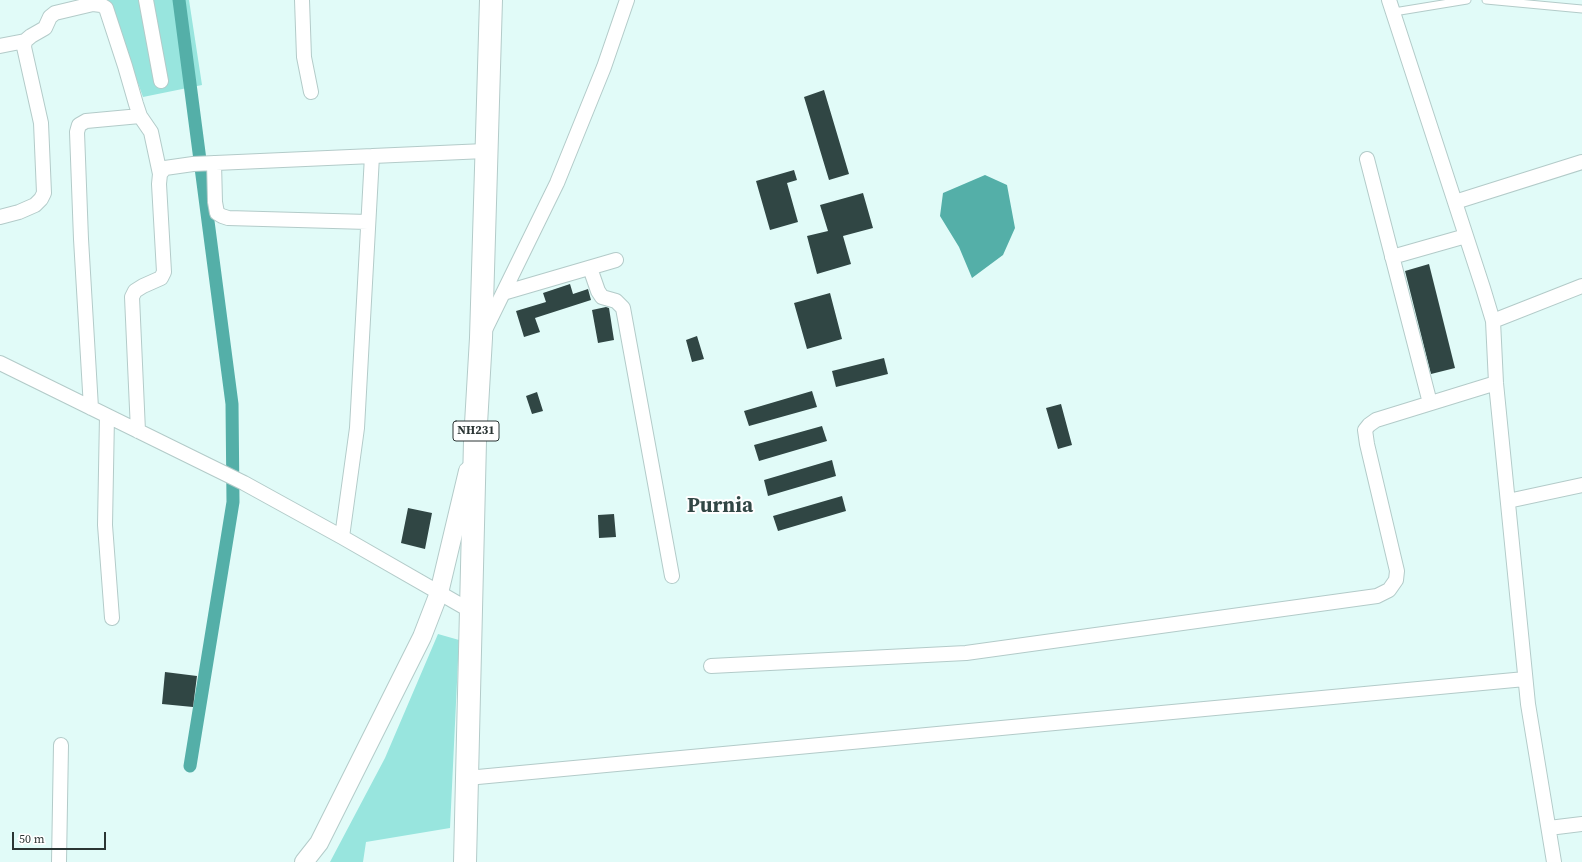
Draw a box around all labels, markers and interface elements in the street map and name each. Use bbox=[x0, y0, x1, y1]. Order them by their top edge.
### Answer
road number: NH231 bbox=[453, 421, 499, 441]
district label: Purnia bbox=[687, 494, 753, 520]
scale bar bbox=[14, 824, 108, 850]
text: 50 m bbox=[19, 831, 45, 847]

